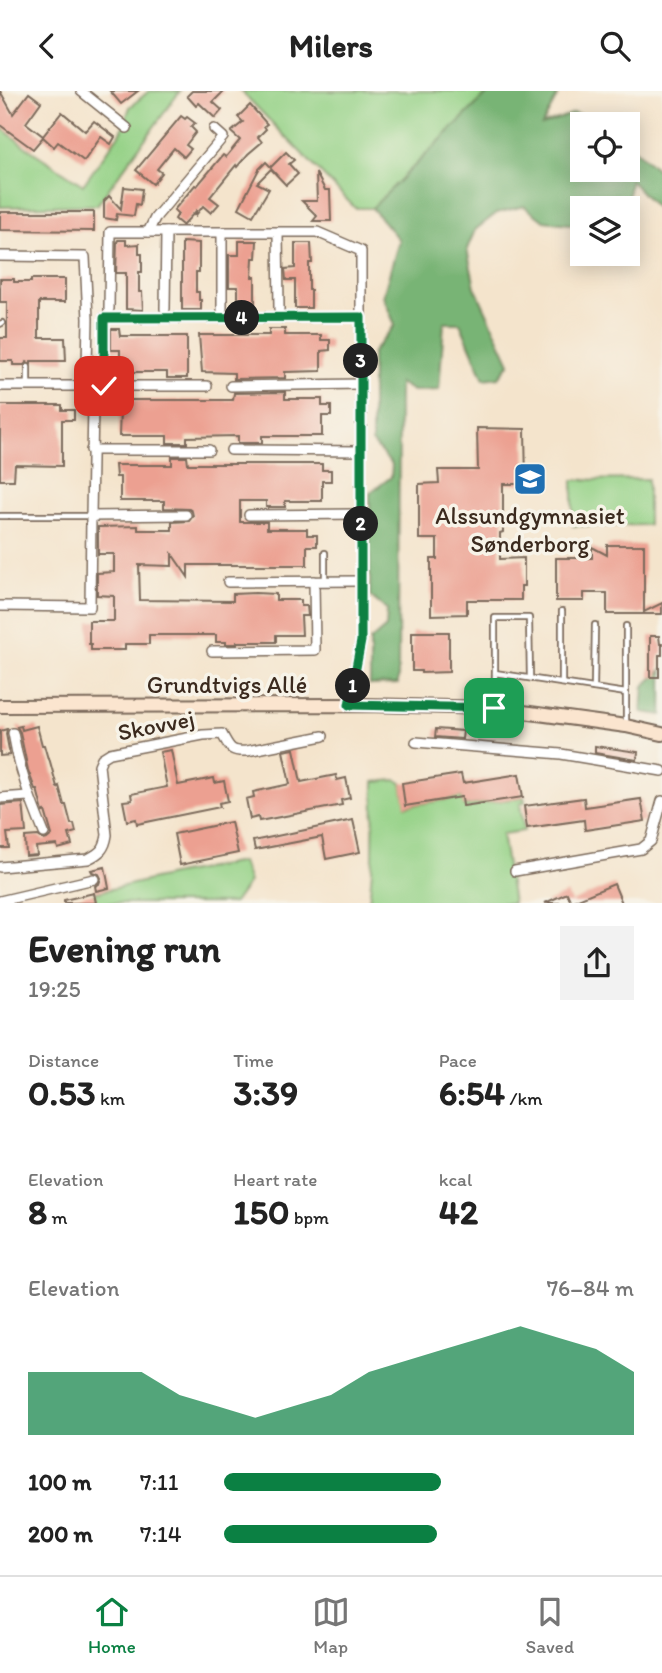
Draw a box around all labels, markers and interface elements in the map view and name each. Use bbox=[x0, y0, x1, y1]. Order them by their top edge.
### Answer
icon: back bbox=[28, 27, 66, 65]
text: Milers bbox=[289, 27, 373, 65]
icon: search bbox=[596, 27, 634, 65]
map controls bbox=[570, 112, 640, 266]
button: locate bbox=[570, 112, 640, 182]
button: layers bbox=[570, 196, 640, 266]
pin: 4 bbox=[224, 301, 260, 335]
text: 4 bbox=[236, 306, 247, 329]
pin: 3 bbox=[344, 343, 378, 379]
text: 3 bbox=[355, 349, 366, 372]
pin bbox=[74, 356, 134, 416]
icon: check bbox=[85, 367, 123, 405]
school or university icon: Alssundgymnasiet Sønderborg bbox=[511, 460, 549, 498]
place label: Alssundgymnasiet Sønderborg bbox=[435, 501, 625, 558]
pin: 2 bbox=[344, 507, 378, 541]
text: 2 bbox=[356, 512, 366, 535]
pin: 1 bbox=[336, 669, 370, 703]
street label: Grundtvigs Allé bbox=[147, 670, 307, 699]
text: 1 bbox=[348, 674, 357, 697]
pin bbox=[464, 678, 524, 738]
icon: arrive bbox=[475, 689, 513, 727]
street label: Skovvej bbox=[115, 703, 197, 747]
text: Evening run bbox=[28, 926, 221, 972]
button: share bbox=[560, 926, 634, 1000]
text: 19:25 bbox=[28, 975, 81, 1003]
text: Distance bbox=[28, 1049, 99, 1072]
text: Time bbox=[233, 1049, 274, 1072]
text: Pace bbox=[439, 1049, 477, 1072]
text: 0.53 bbox=[28, 1072, 96, 1114]
text: 3:39 bbox=[233, 1072, 298, 1114]
text: 6:54 bbox=[439, 1072, 505, 1114]
text: km bbox=[96, 1087, 125, 1110]
text: /km bbox=[505, 1087, 543, 1110]
text: Elevation bbox=[28, 1168, 104, 1191]
text: Heart rate bbox=[233, 1168, 317, 1191]
text: kcal bbox=[439, 1168, 472, 1191]
text: 8 bbox=[28, 1191, 47, 1233]
text: 150 bbox=[233, 1191, 290, 1233]
text: 42 bbox=[439, 1191, 478, 1233]
text: m bbox=[47, 1206, 67, 1229]
text: bpm bbox=[290, 1206, 329, 1229]
text: Elevation bbox=[28, 1274, 119, 1302]
text: 76–84 m bbox=[547, 1274, 634, 1302]
text: 100 m bbox=[28, 1468, 92, 1496]
text: 7:11 bbox=[140, 1468, 178, 1496]
text: 200 m bbox=[28, 1520, 93, 1548]
text: 7:14 bbox=[140, 1520, 182, 1548]
tab: Home bbox=[88, 1593, 136, 1658]
tab: Map bbox=[312, 1593, 350, 1658]
tab: Saved bbox=[526, 1593, 574, 1658]

